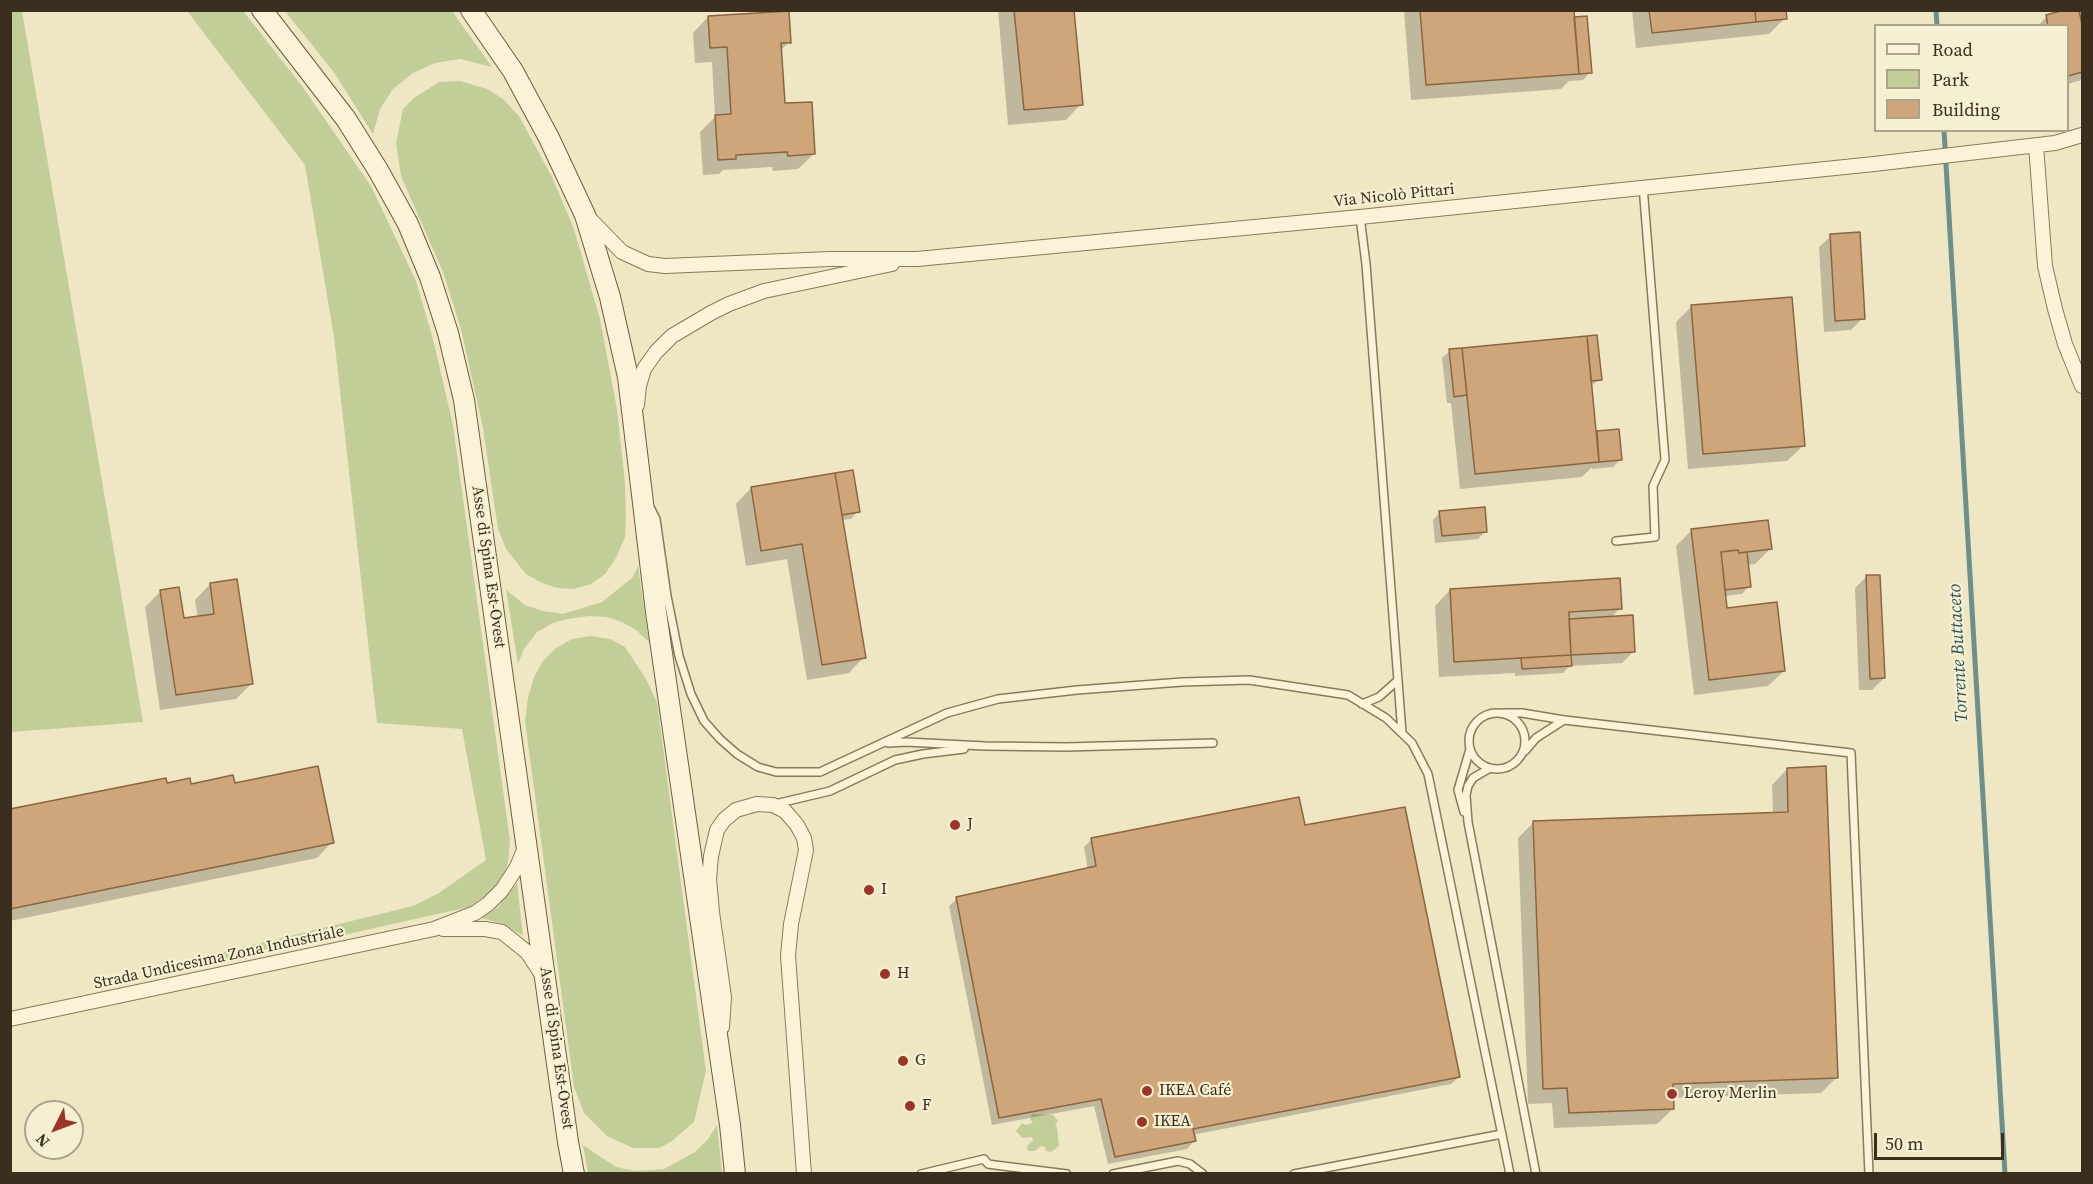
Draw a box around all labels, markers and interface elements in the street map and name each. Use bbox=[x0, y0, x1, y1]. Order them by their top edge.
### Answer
legend bbox=[1874, 24, 2069, 132]
text: Road bbox=[1932, 37, 1973, 62]
text: Park bbox=[1932, 67, 1969, 92]
text: Building bbox=[1932, 97, 2000, 122]
street label: Via Nicolò Pittari bbox=[1332, 180, 1456, 212]
street label: Asse di Spina Est-Ovest bbox=[467, 484, 509, 650]
water label: Torrente Buttaceto bbox=[1945, 583, 1973, 723]
place label: J bbox=[967, 815, 973, 835]
marker: J bbox=[948, 818, 962, 832]
place label: I bbox=[881, 880, 887, 900]
marker: I bbox=[862, 883, 876, 897]
street label: Strada Undicesima Zona Industriale bbox=[92, 922, 346, 994]
place label: H bbox=[897, 964, 910, 984]
street label: Asse di Spina Est-Ovest bbox=[535, 965, 577, 1131]
marker: H bbox=[878, 967, 892, 981]
place label: G bbox=[915, 1051, 926, 1071]
marker: G bbox=[896, 1054, 910, 1068]
place label: IKEA Café bbox=[1159, 1081, 1231, 1101]
marker: IKEA Café bbox=[1140, 1084, 1154, 1098]
place label: Leroy Merlin bbox=[1684, 1084, 1777, 1104]
marker: Leroy Merlin bbox=[1665, 1087, 1679, 1101]
place label: F bbox=[922, 1096, 931, 1116]
marker: F bbox=[903, 1099, 917, 1113]
north arrow bbox=[24, 1100, 84, 1160]
place label: IKEA bbox=[1154, 1112, 1191, 1132]
marker: IKEA bbox=[1135, 1115, 1149, 1129]
scale bar bbox=[1877, 1121, 2008, 1159]
text: N bbox=[30, 1129, 54, 1152]
text: 50 m bbox=[1885, 1131, 1923, 1156]

